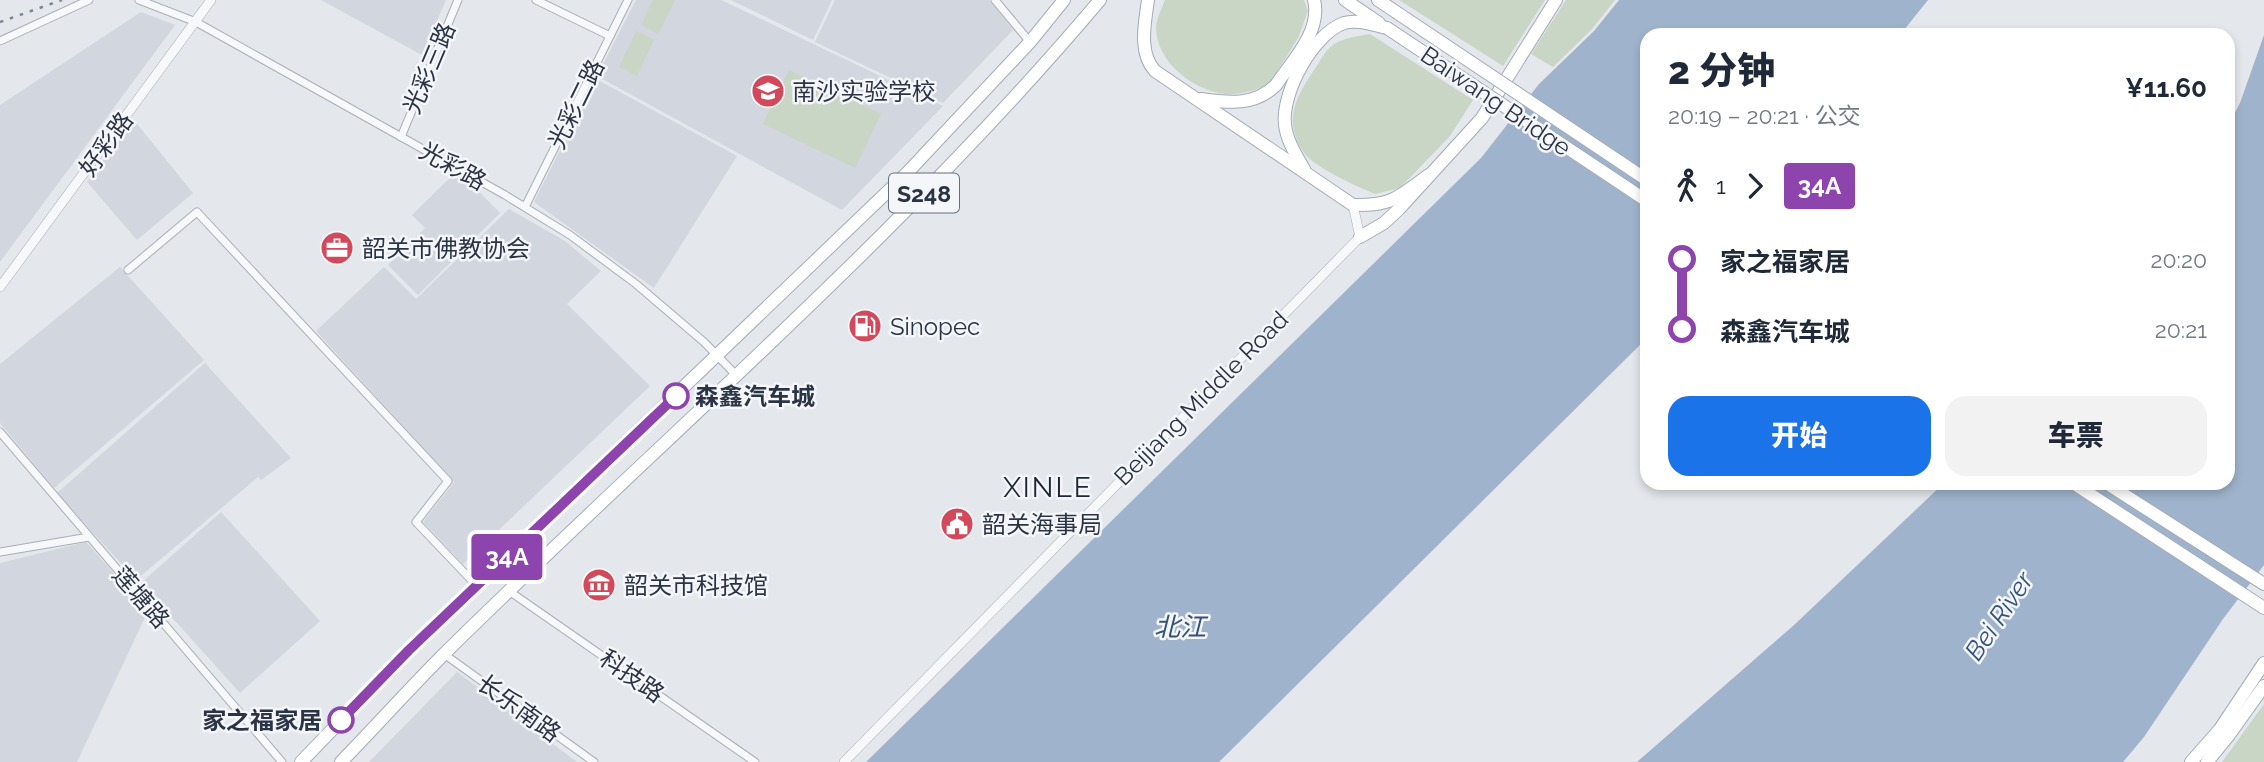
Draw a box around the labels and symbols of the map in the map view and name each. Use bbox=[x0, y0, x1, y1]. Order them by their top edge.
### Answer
street label: 光彩三路 bbox=[397, 18, 461, 118]
street label: Baiwang Bridge bbox=[1415, 40, 1577, 162]
street label: 光彩二路 bbox=[542, 55, 610, 153]
school or university icon: 南沙实验学校 bbox=[749, 72, 787, 110]
place label: 南沙实验学校 bbox=[792, 77, 936, 106]
street label: 好彩路 bbox=[73, 106, 139, 182]
street label: 光彩路 bbox=[414, 136, 492, 196]
road number: S248 bbox=[889, 174, 959, 212]
office icon: 韶关市佛教协会 bbox=[318, 229, 356, 267]
place label: 韶关市佛教协会 bbox=[362, 234, 530, 263]
street label: Beijiang Middle Road bbox=[1108, 305, 1294, 491]
fuel station icon: Sinopec bbox=[846, 307, 884, 345]
place label: Sinopec bbox=[890, 312, 980, 341]
place label: 森鑫汽车城 bbox=[695, 382, 815, 411]
marker: 森鑫汽车城 bbox=[663, 383, 689, 409]
district label: XINLE bbox=[1003, 471, 1093, 504]
public building icon: 韶关海事局 bbox=[938, 505, 976, 543]
place label: 韶关海事局 bbox=[982, 510, 1102, 539]
line badge: 34A bbox=[467, 534, 547, 580]
street label: 莲塘路 bbox=[106, 560, 176, 634]
water label: Bei River bbox=[1959, 565, 2040, 666]
museum icon: 韶关市科技馆 bbox=[580, 566, 618, 604]
place label: 韶关市科技馆 bbox=[624, 571, 768, 600]
water label: 北江 bbox=[1154, 612, 1209, 642]
street label: 科技路 bbox=[594, 643, 670, 709]
street label: 长乐南路 bbox=[472, 668, 566, 748]
place label: 家之福家居 bbox=[202, 706, 322, 735]
marker: 家之福家居 bbox=[328, 707, 354, 733]

